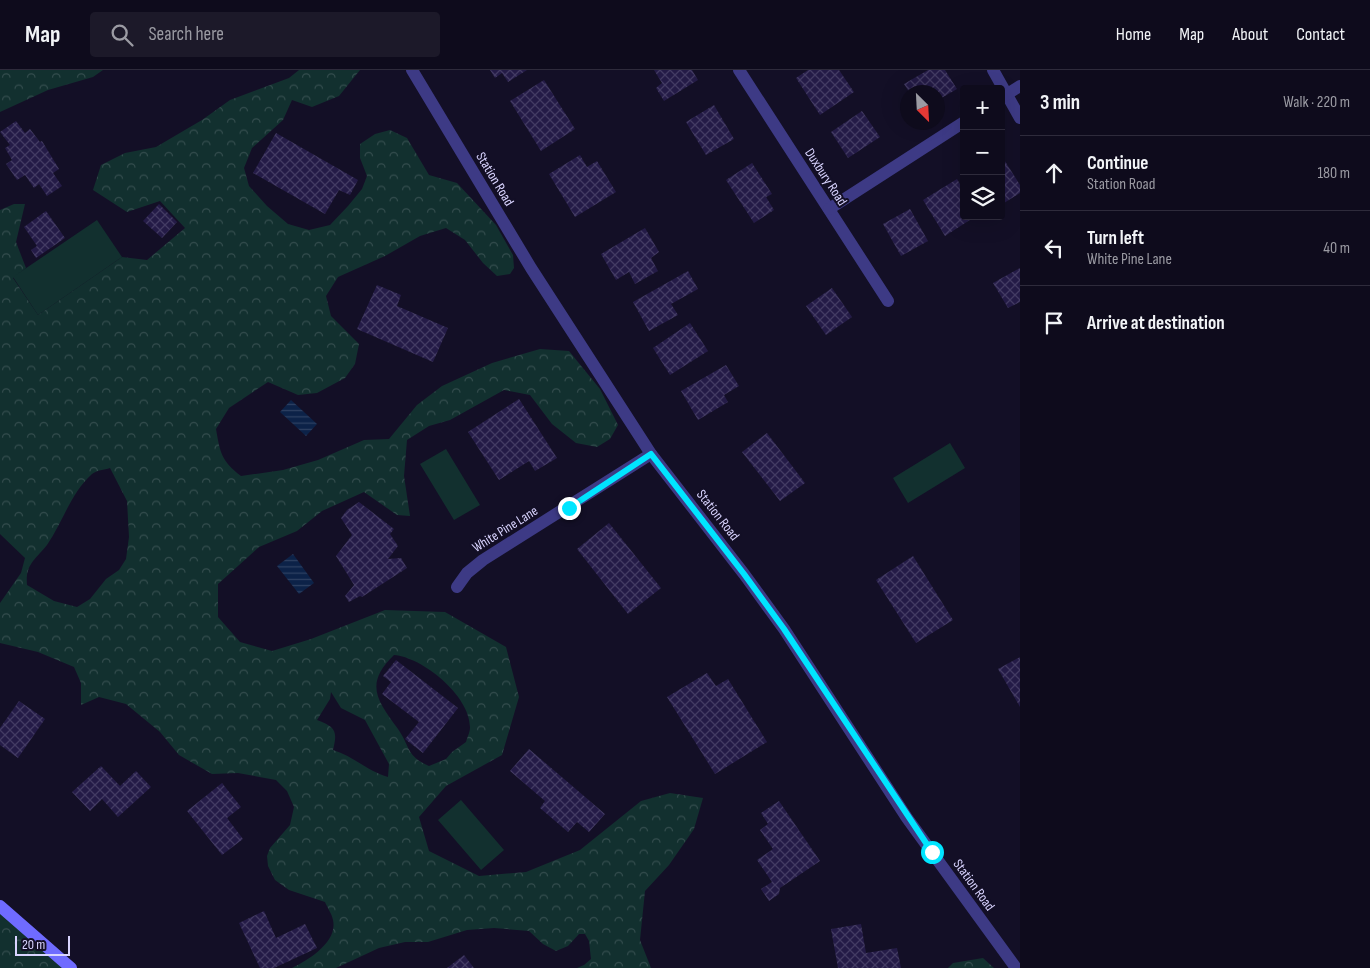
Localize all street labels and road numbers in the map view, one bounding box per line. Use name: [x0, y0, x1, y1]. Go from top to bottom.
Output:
street label: Duxbury Road: [801, 145, 851, 209]
street label: Station Road: [472, 149, 518, 209]
street label: Station Road: [693, 486, 743, 544]
street label: White Pine Lane: [469, 502, 541, 556]
street label: Station Road: [950, 856, 999, 914]

